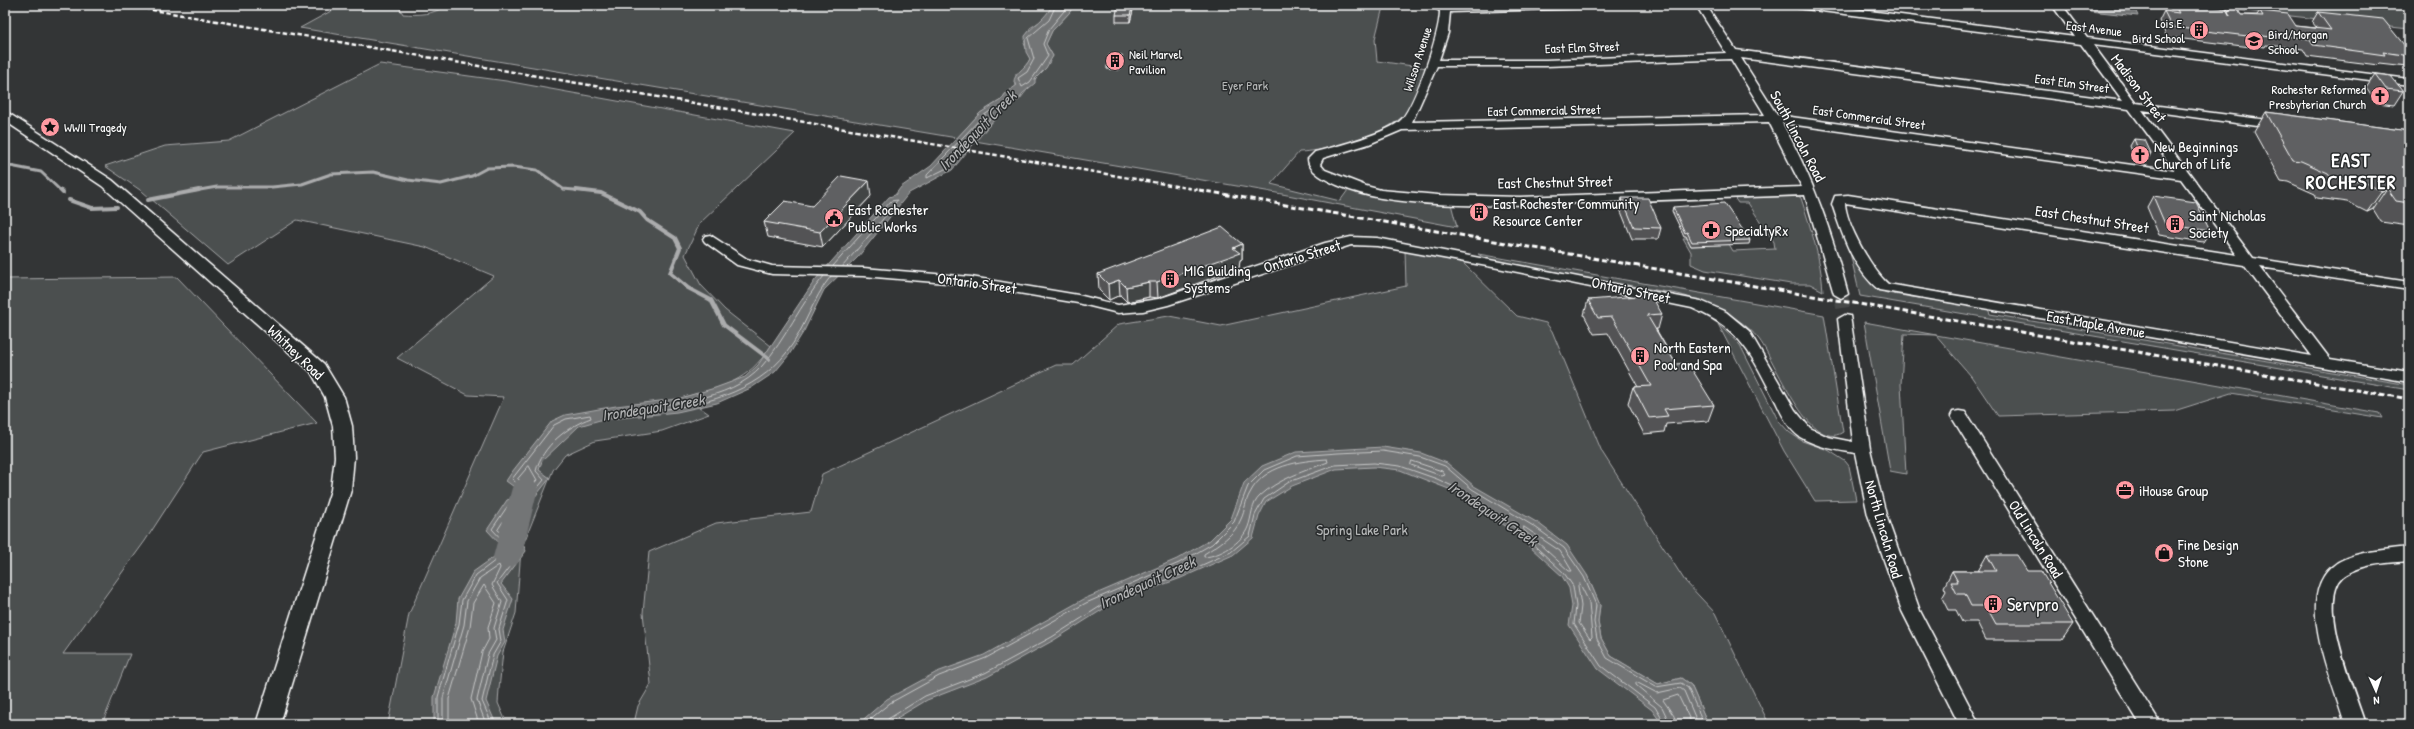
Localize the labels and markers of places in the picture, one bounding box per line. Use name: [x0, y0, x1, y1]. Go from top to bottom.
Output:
place label: Lois E. Bird School: [2132, 14, 2186, 47]
building icon: Lois E. Bird School: [2188, 19, 2210, 41]
place label: Bird/Morgan School: [2268, 25, 2328, 58]
school or university icon: Bird/Morgan School: [2243, 30, 2265, 52]
place label: Neil Marvel Pavilion: [1129, 45, 1183, 78]
building icon: Neil Marvel Pavilion: [1104, 50, 1126, 72]
place label: Rochester Reformed Presbyterian Church: [2269, 80, 2367, 113]
church icon: Rochester Reformed Presbyterian Church: [2369, 85, 2391, 107]
place icon: WWII Tragedy: [39, 116, 61, 138]
place label: WWII Tragedy: [64, 118, 127, 136]
place label: New Beginnings Church of Life: [2154, 136, 2238, 174]
church icon: New Beginnings Church of Life: [2129, 144, 2151, 166]
place label: East Rochester Community Resource Center: [1493, 193, 1639, 231]
place label: East Rochester Public Works: [848, 199, 929, 237]
building icon: East Rochester Community Resource Center: [1468, 201, 1490, 223]
place label: Saint Nicholas Society: [2189, 205, 2266, 243]
public building icon: East Rochester Public Works: [823, 207, 845, 229]
building icon: Saint Nicholas Society: [2164, 213, 2186, 235]
pharmacy icon: SpecialtyRx: [1700, 219, 1722, 241]
place label: SpecialtyRx: [1725, 220, 1789, 241]
place label: MIG Building Systems: [1184, 260, 1251, 298]
building icon: MIG Building Systems: [1159, 268, 1181, 290]
place label: North Eastern Pool and Spa: [1654, 337, 1731, 375]
building icon: North Eastern Pool and Spa: [1629, 345, 1651, 367]
office icon: iHouse Group: [2114, 479, 2136, 501]
place label: iHouse Group: [2139, 480, 2209, 501]
place label: Fine Design Stone: [2177, 534, 2239, 572]
shop icon: Fine Design Stone: [2153, 542, 2175, 564]
place label: Servpro: [2007, 592, 2058, 617]
building icon: Servpro: [1982, 593, 2004, 615]

